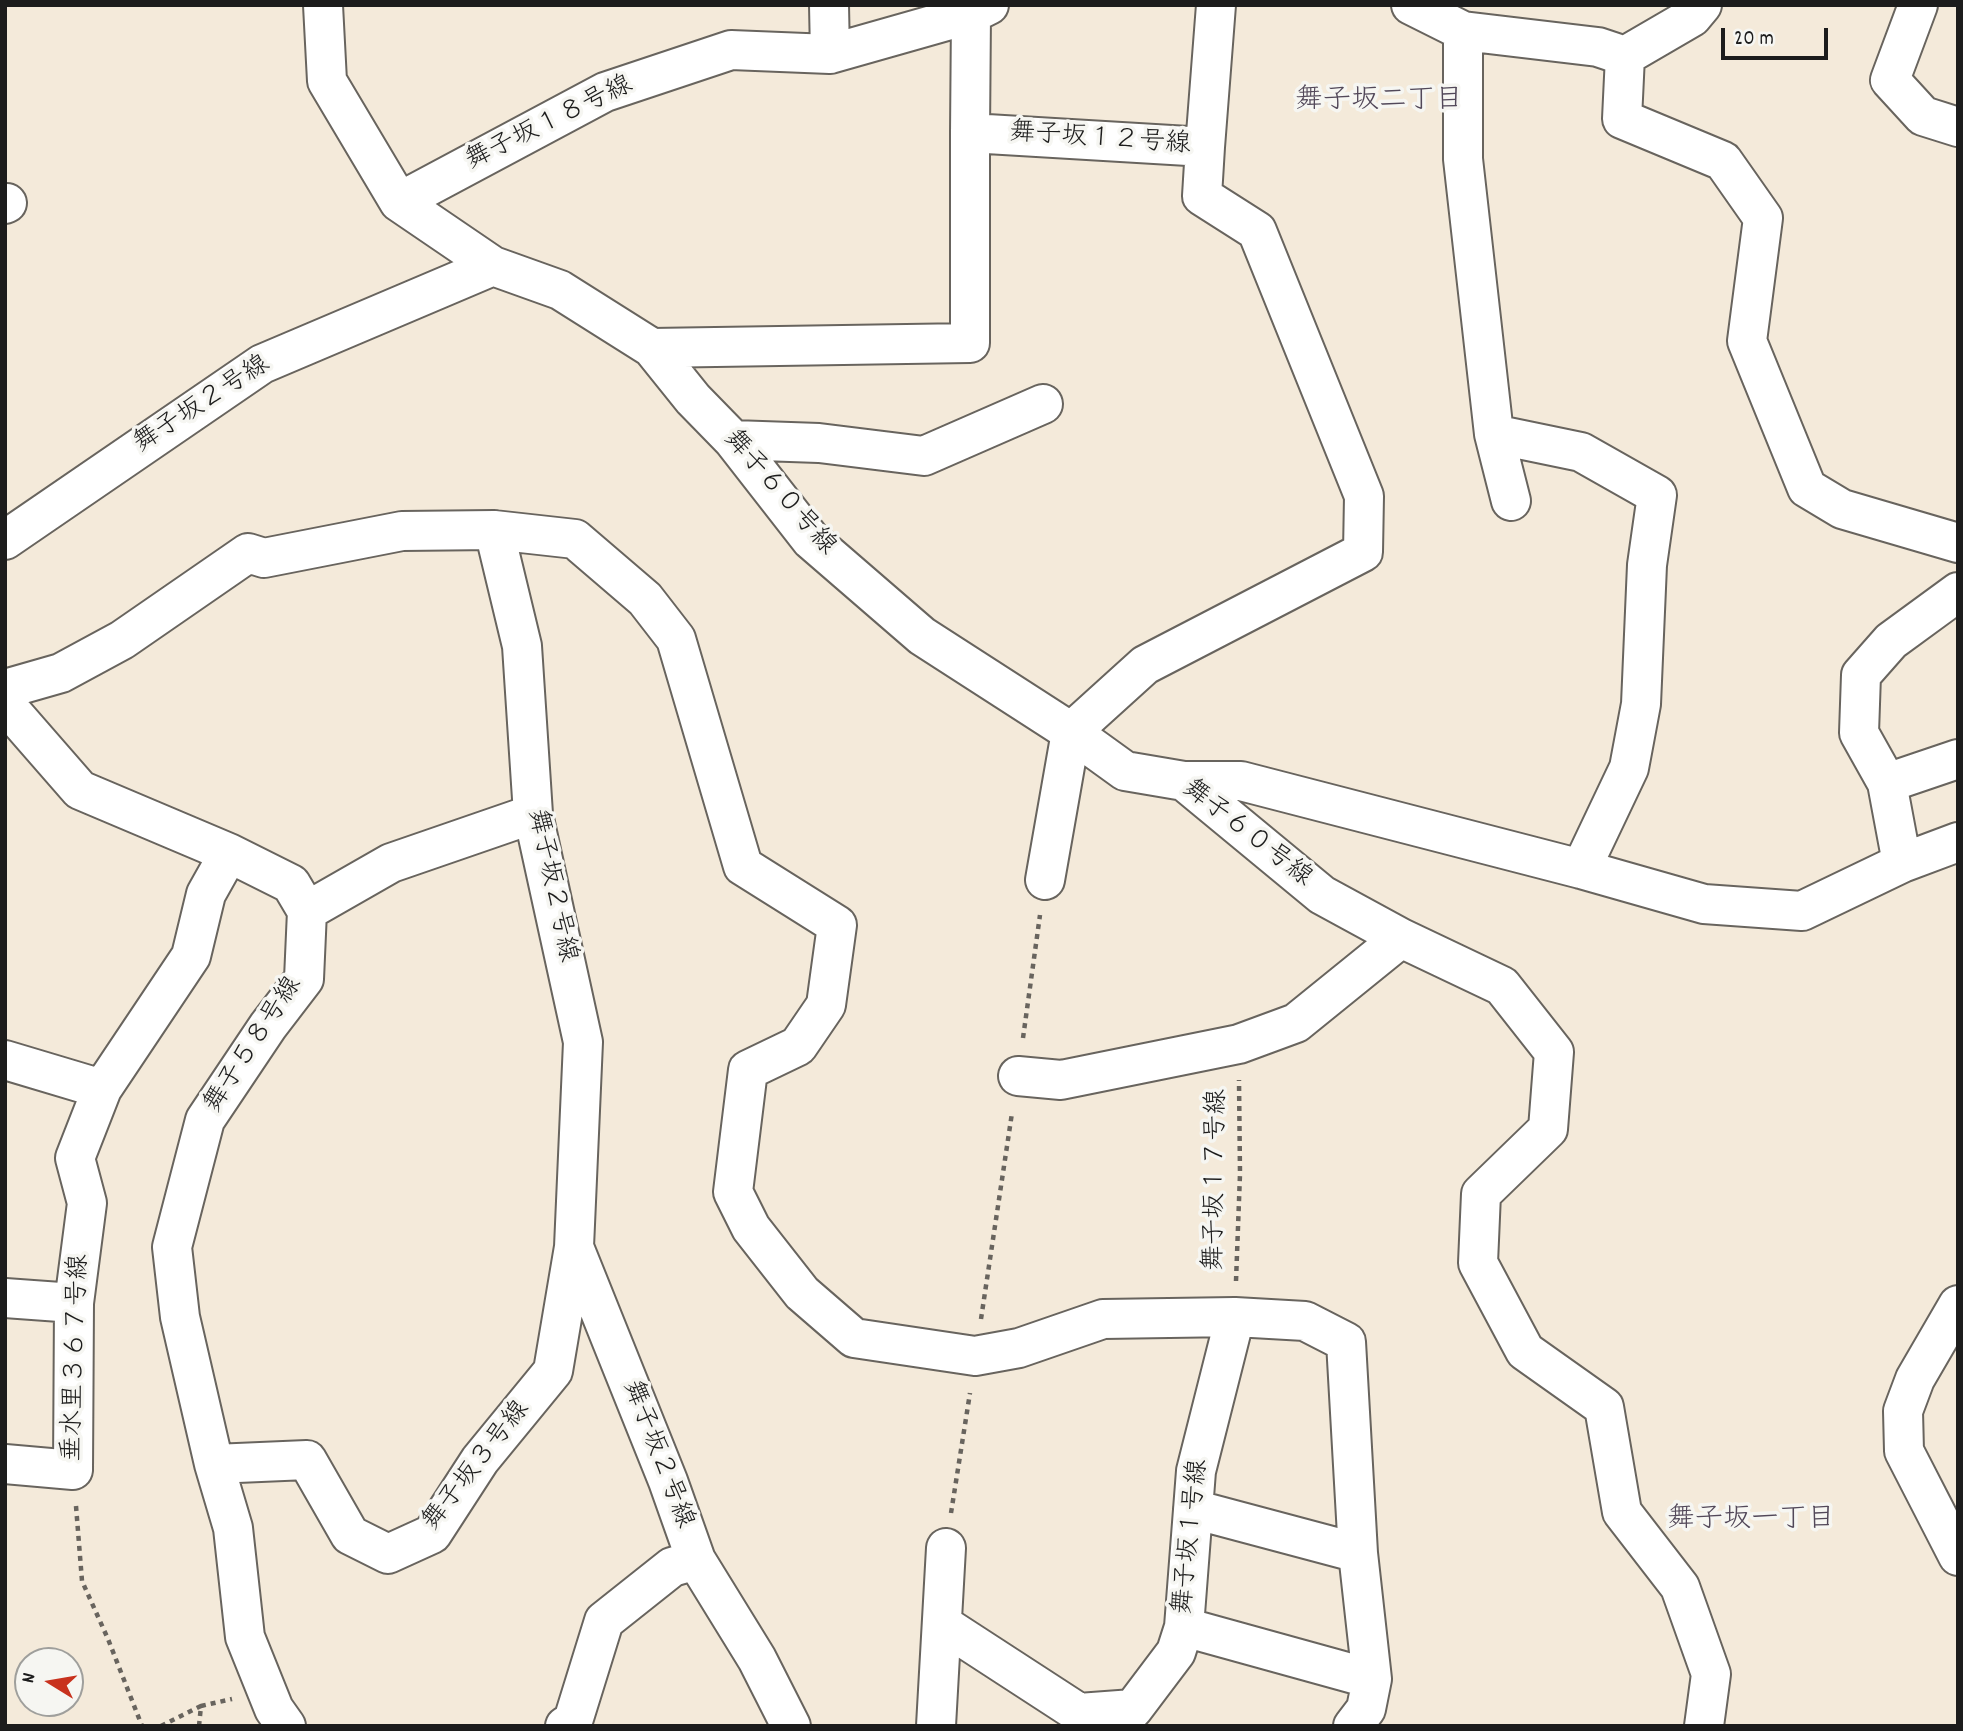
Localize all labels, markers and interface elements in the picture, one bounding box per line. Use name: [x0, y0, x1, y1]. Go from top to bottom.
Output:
scale bar: [1725, 14, 1832, 58]
text: 20 m: [1734, 25, 1774, 55]
street label: 舞子坂１８号線: [461, 71, 639, 179]
district label: 舞子坂二丁目: [1295, 86, 1463, 120]
street label: 舞子坂１２号線: [1008, 119, 1192, 163]
street label: 舞子坂２号線: [129, 350, 277, 462]
street label: 舞子６０号線: [715, 425, 841, 563]
street label: 舞子６０号線: [1175, 775, 1317, 895]
street label: 舞子坂２号線: [519, 806, 581, 966]
street label: 舞子５８号線: [199, 972, 311, 1120]
street label: 舞子坂１７号線: [1201, 1089, 1235, 1271]
street label: 垂水里３６７号線: [59, 1254, 97, 1462]
street label: 舞子坂２号線: [613, 1377, 699, 1533]
street label: 舞子坂３号線: [418, 1396, 538, 1538]
street label: 舞子坂１号線: [1169, 1458, 1217, 1616]
district label: 舞子坂一丁目: [1667, 1505, 1835, 1539]
north arrow: [14, 1647, 84, 1717]
text: N: [16, 1671, 44, 1685]

